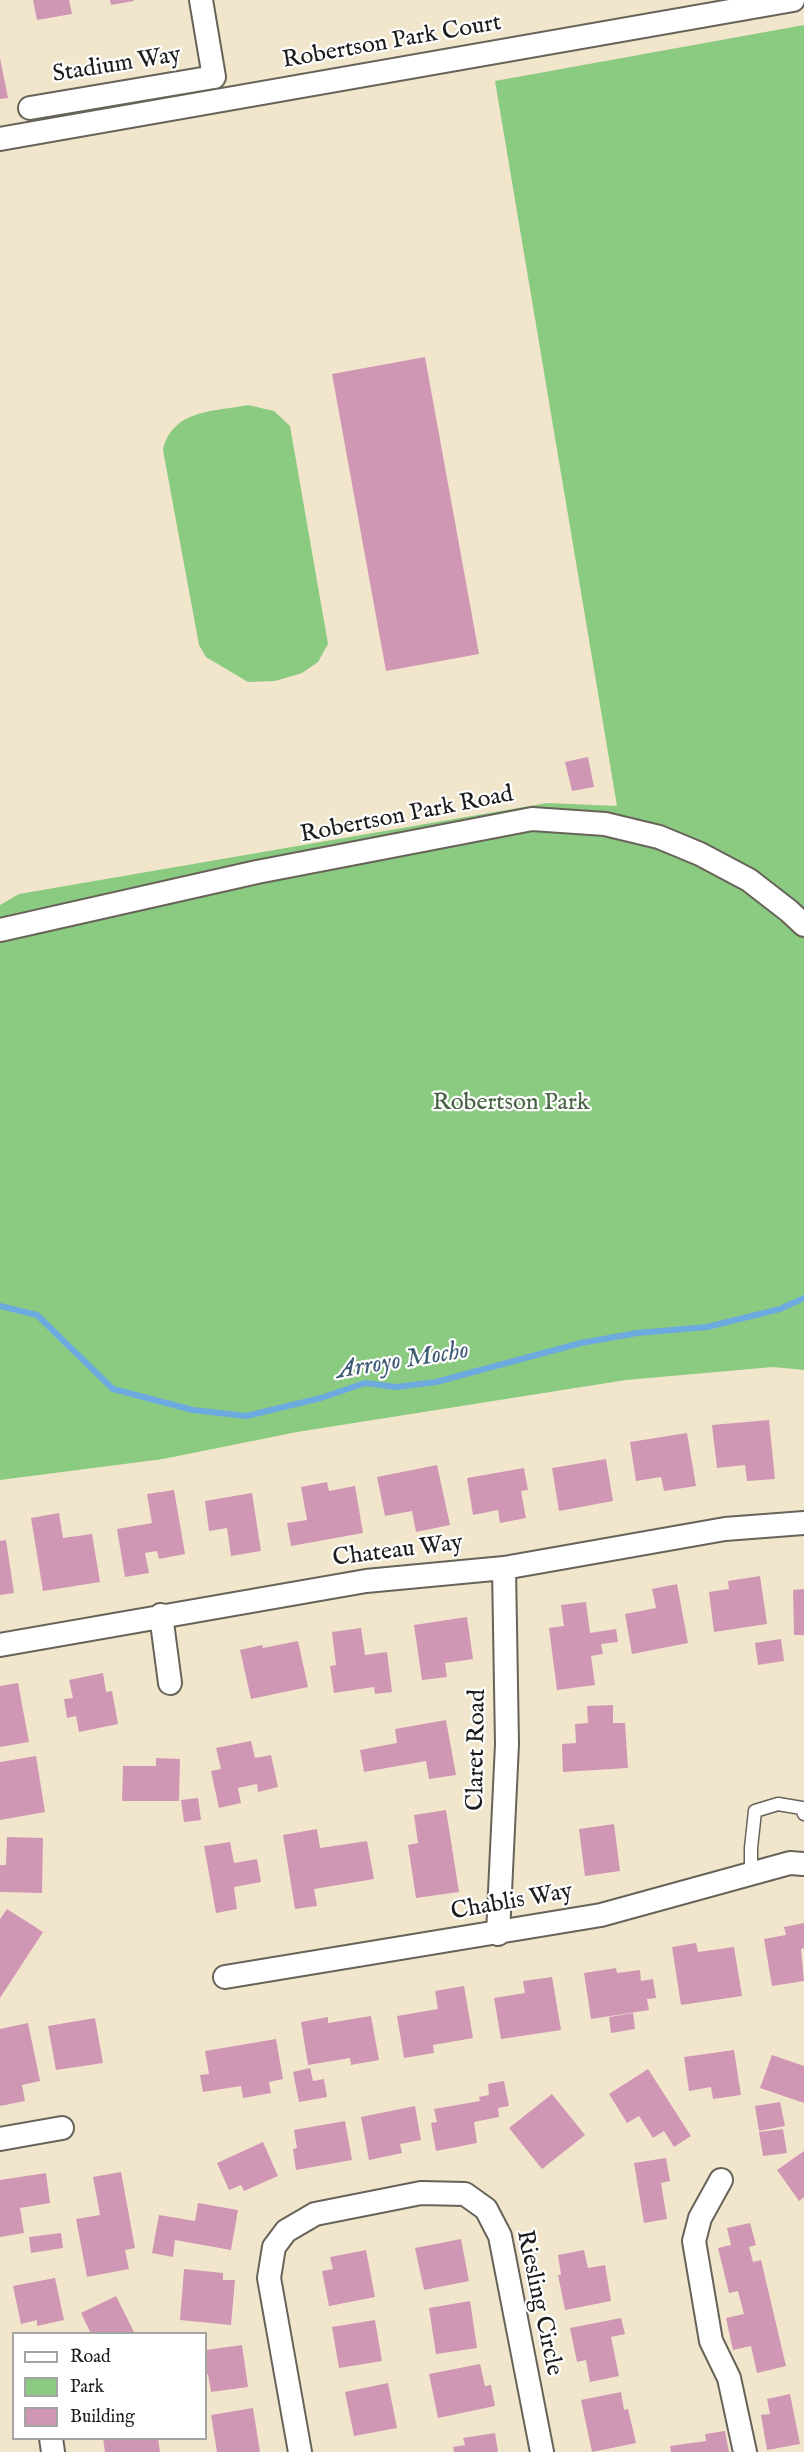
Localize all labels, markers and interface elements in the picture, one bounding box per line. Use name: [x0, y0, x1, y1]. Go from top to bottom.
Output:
street label: Robertson Park Court: [280, 10, 504, 76]
street label: Stadium Way: [51, 42, 183, 90]
street label: Robertson Park Road: [298, 781, 516, 851]
park label: Robertson Park: [433, 1090, 589, 1118]
water label: Arroyo Mocho: [335, 1336, 471, 1388]
street label: Chateau Way: [331, 1530, 465, 1574]
street label: Claret Road: [463, 1689, 493, 1811]
street label: Chablis Way: [449, 1878, 575, 1928]
street label: Riesling Circle: [509, 2228, 567, 2378]
legend: [12, 2332, 207, 2440]
text: Road: [70, 2346, 111, 2369]
text: Park: [70, 2376, 104, 2399]
text: Building: [70, 2406, 135, 2429]

